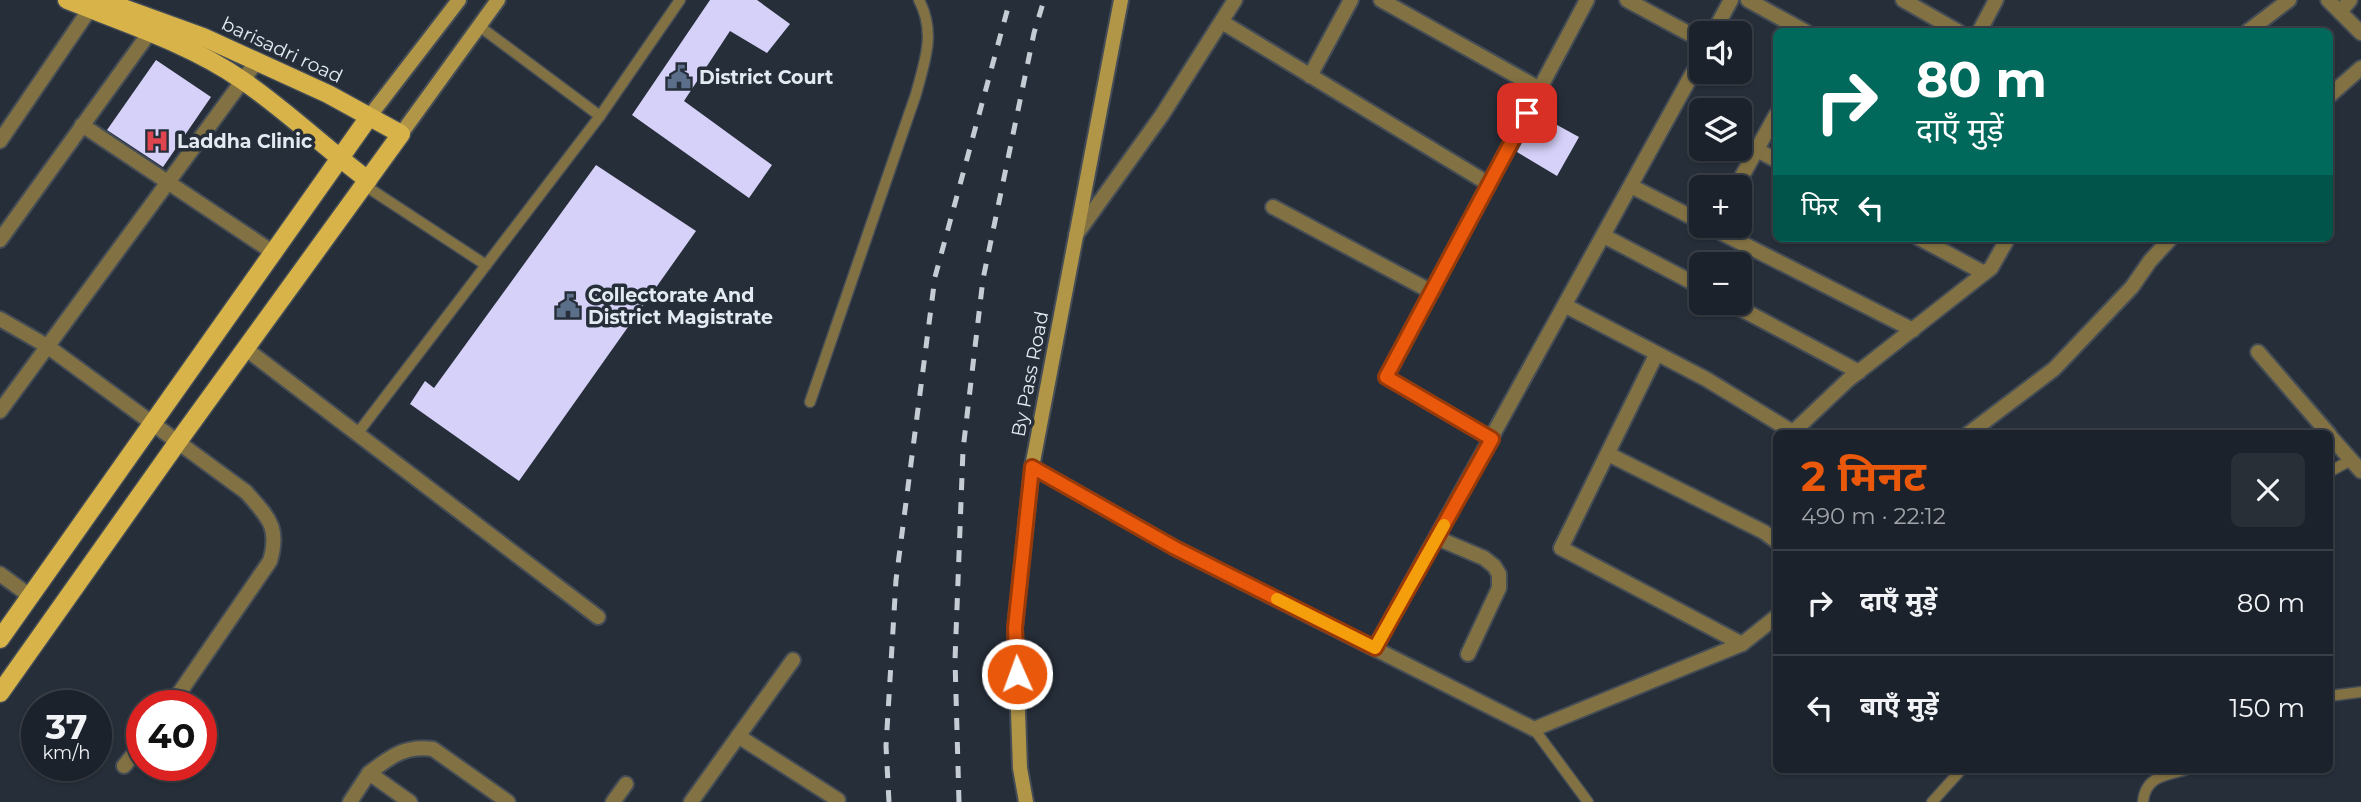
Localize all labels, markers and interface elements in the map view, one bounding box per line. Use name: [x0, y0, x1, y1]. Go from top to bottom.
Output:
street label: barisadri road: [218, 12, 346, 88]
map controls: [1689, 21, 1752, 315]
button: sound: [1689, 21, 1752, 84]
text: 80 m: [1916, 50, 2047, 109]
icon: right: [1801, 56, 1892, 147]
public building icon: District Court: [665, 63, 693, 91]
place label: District Court: [699, 66, 833, 89]
pin: [1497, 83, 1557, 143]
icon: arrive: [1508, 94, 1546, 132]
button: layers: [1689, 98, 1752, 161]
text: दाएँ मुड़ें: [1916, 110, 2004, 149]
hospital icon: Laddha Clinic: [143, 127, 171, 155]
place label: Laddha Clinic: [177, 130, 312, 153]
button: +: [1689, 175, 1752, 238]
icon: left: [1852, 189, 1890, 227]
text: फिर: [1801, 190, 1838, 222]
button: −: [1689, 252, 1752, 315]
place label: Collectorate And District Magistrate: [588, 284, 773, 329]
public building icon: Collectorate And District Magistrate: [554, 292, 582, 320]
street label: By Pass Road: [1007, 309, 1053, 439]
text: 2 मिनट: [1801, 450, 1926, 502]
button: close: [2231, 453, 2305, 527]
text: 490 m · 22:12: [1801, 502, 1946, 530]
icon: right: [1801, 584, 1839, 622]
text: दाएँ मुड़ें: [1860, 585, 1937, 617]
text: 80 m: [2237, 587, 2305, 619]
position arrow: [980, 637, 1054, 711]
icon: left: [1801, 689, 1839, 727]
speed limit sign: 40: [126, 690, 217, 781]
text: बाएँ मुड़ें: [1860, 690, 1939, 722]
text: 150 m: [2229, 692, 2305, 724]
text: 37: [45, 705, 88, 748]
text: km/h: [42, 742, 91, 764]

